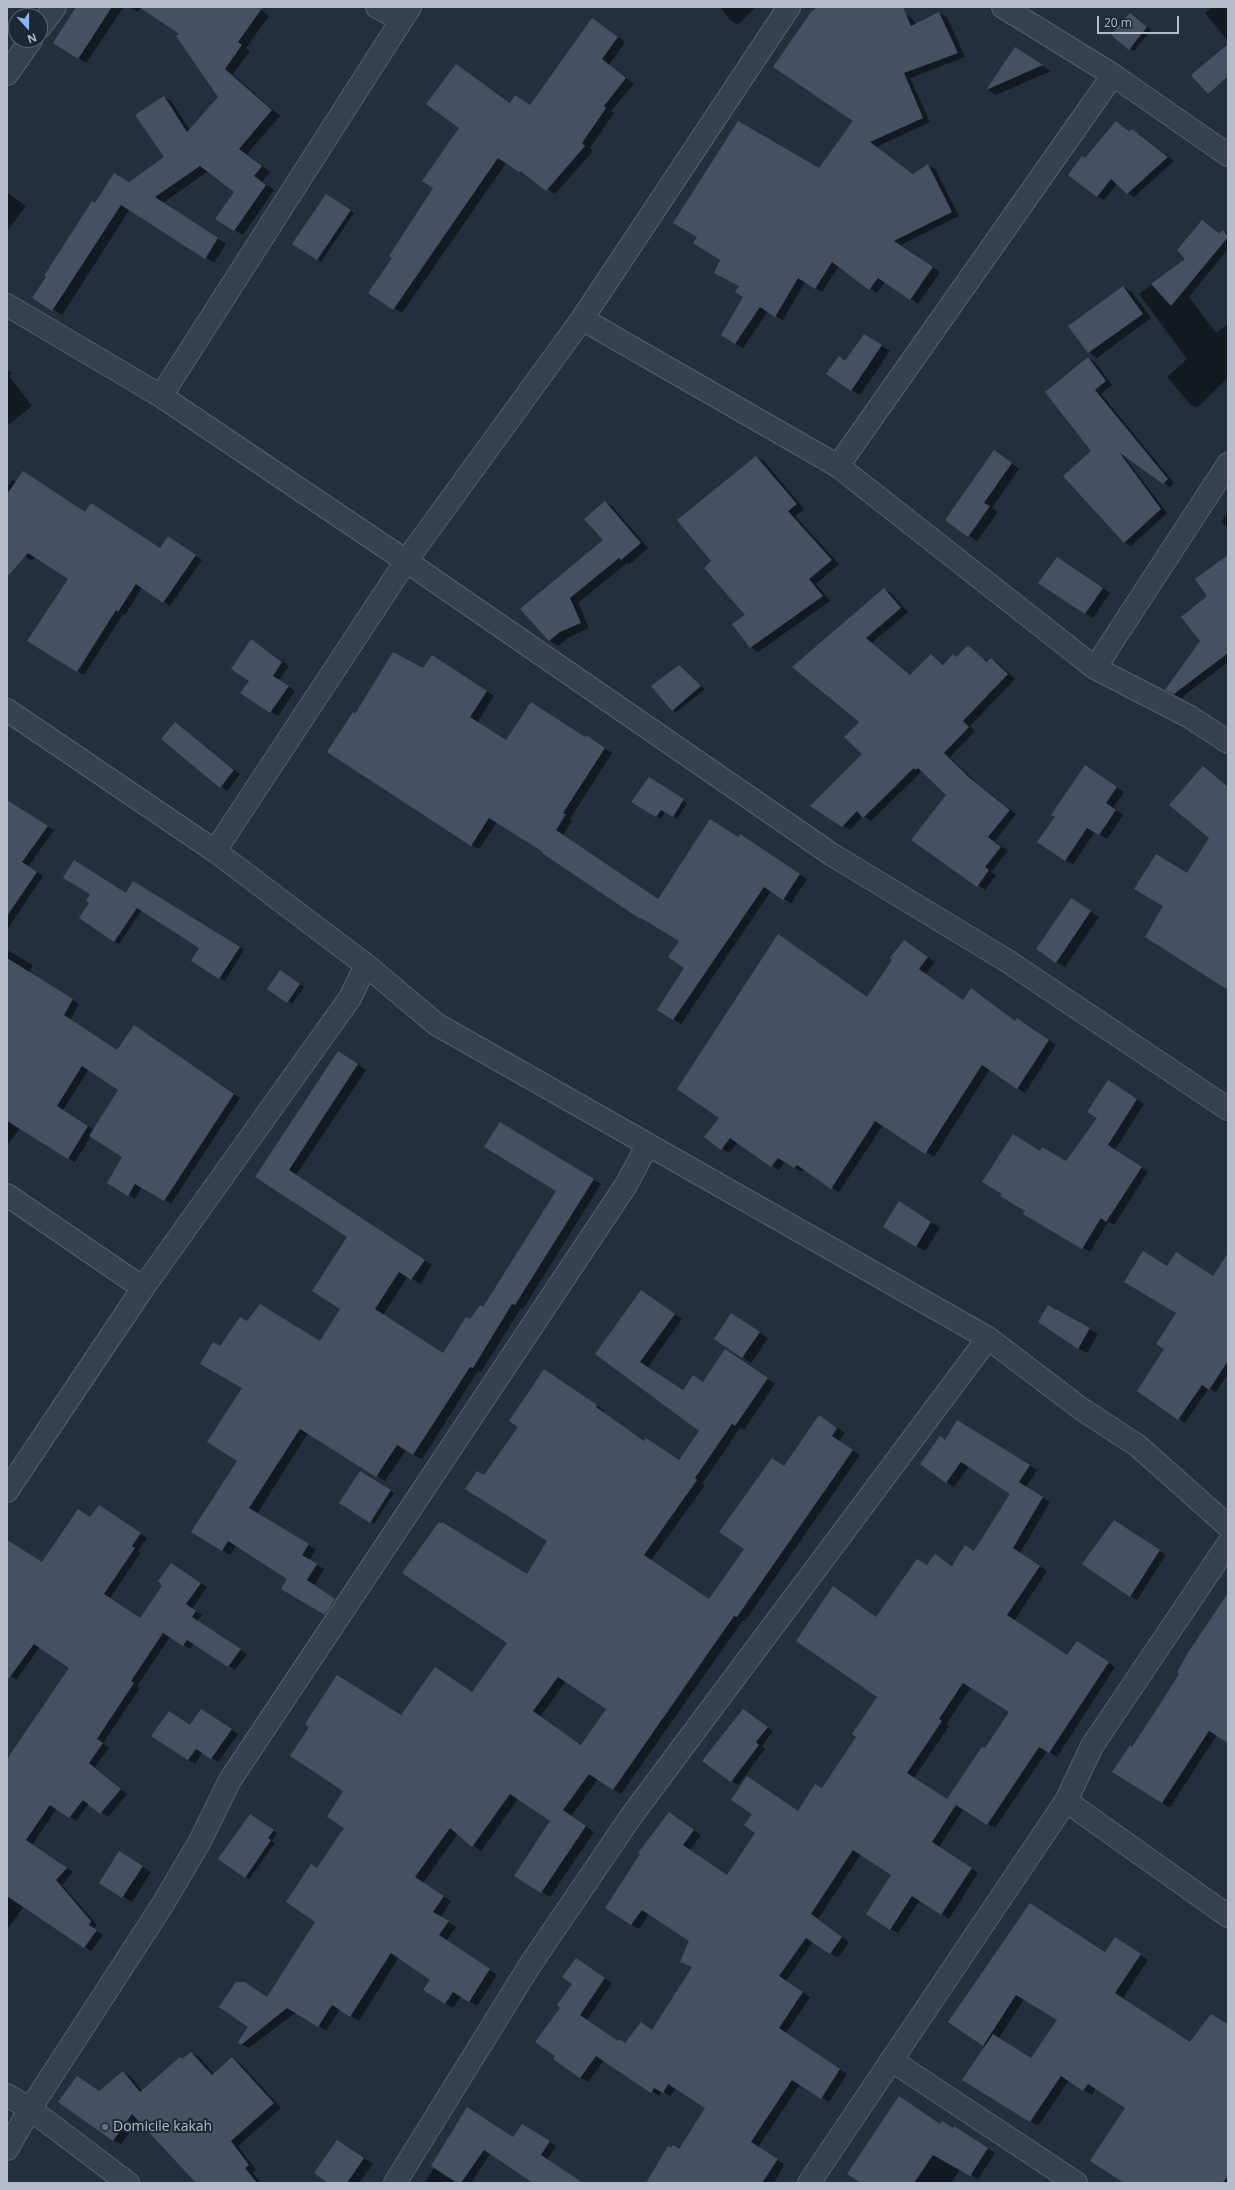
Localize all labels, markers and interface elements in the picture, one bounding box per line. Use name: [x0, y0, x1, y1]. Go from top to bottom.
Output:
north arrow: [8, 8, 48, 48]
scale bar: [1099, 8, 1181, 34]
text: 20 m: [1104, 14, 1132, 31]
text: N: [25, 30, 39, 47]
place label: Domicile kakah: [113, 2119, 212, 2135]
marker: Domicile kakah: [100, 2122, 110, 2132]

